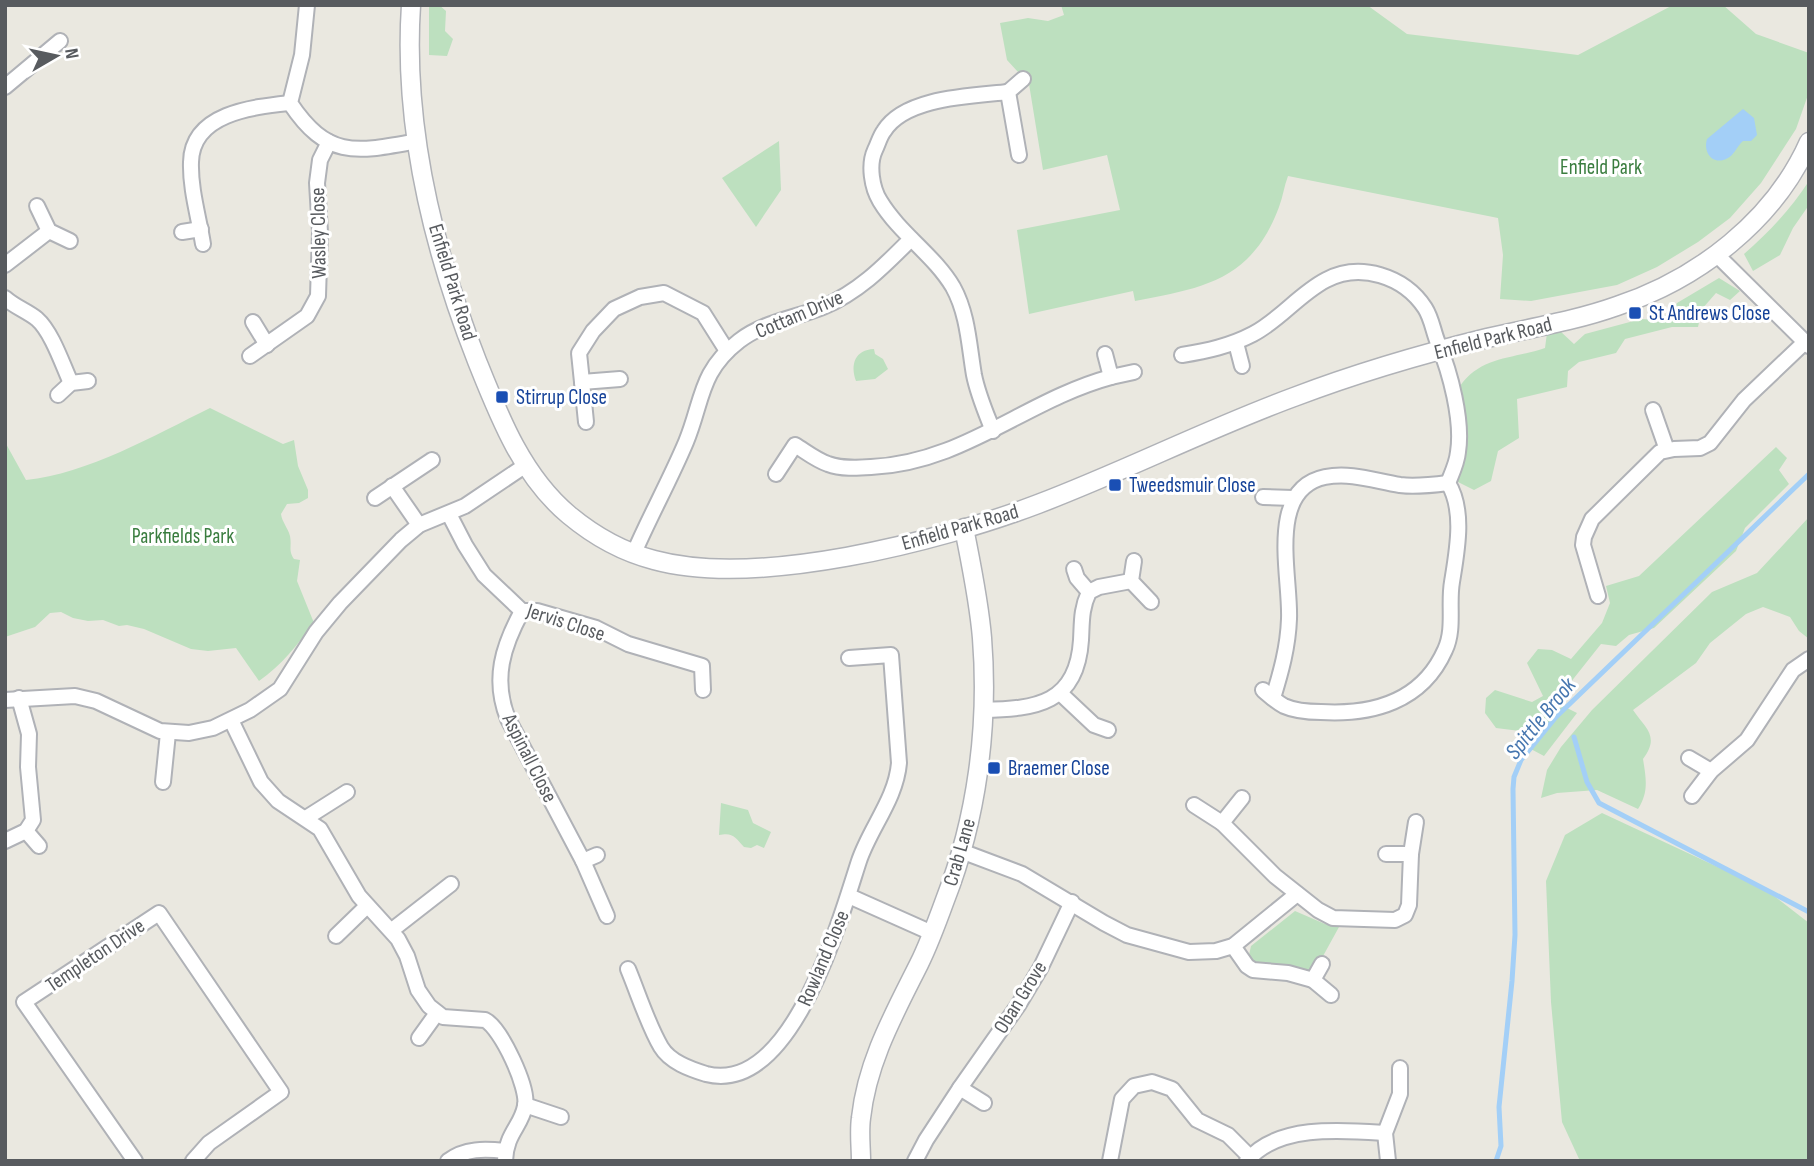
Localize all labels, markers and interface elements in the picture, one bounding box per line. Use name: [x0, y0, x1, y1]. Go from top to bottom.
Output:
north arrow: [21, 21, 91, 91]
text: N: [59, 47, 83, 60]
park label: Enfield Park: [1560, 155, 1642, 180]
street label: Wasley Close: [305, 187, 332, 279]
street label: Enfield Park Road: [423, 221, 482, 343]
street label: Cottam Drive: [752, 285, 847, 344]
place label: St Andrews Close: [1649, 301, 1770, 326]
marker: St Andrews Close: [1627, 305, 1643, 321]
street label: Enfield Park Road: [1432, 312, 1555, 365]
place label: Stirrup Close: [516, 385, 607, 410]
marker: Stirrup Close: [494, 389, 510, 405]
place label: Tweedsmuir Close: [1129, 473, 1256, 498]
marker: Tweedsmuir Close: [1107, 477, 1123, 493]
street label: Enfield Park Road: [899, 499, 1021, 556]
park label: Parkfields Park: [132, 524, 234, 549]
street label: Jervis Close: [523, 598, 608, 647]
water label: Spittle Brook: [1499, 671, 1583, 765]
street label: Aspinall Close: [496, 709, 563, 807]
place label: Braemer Close: [1008, 756, 1110, 781]
marker: Braemer Close: [986, 760, 1002, 776]
street label: Crab Lane: [938, 815, 981, 889]
street label: Rowland Close: [792, 906, 855, 1010]
street label: Templeton Drive: [41, 913, 150, 998]
street label: Oban Grove: [988, 956, 1052, 1038]

